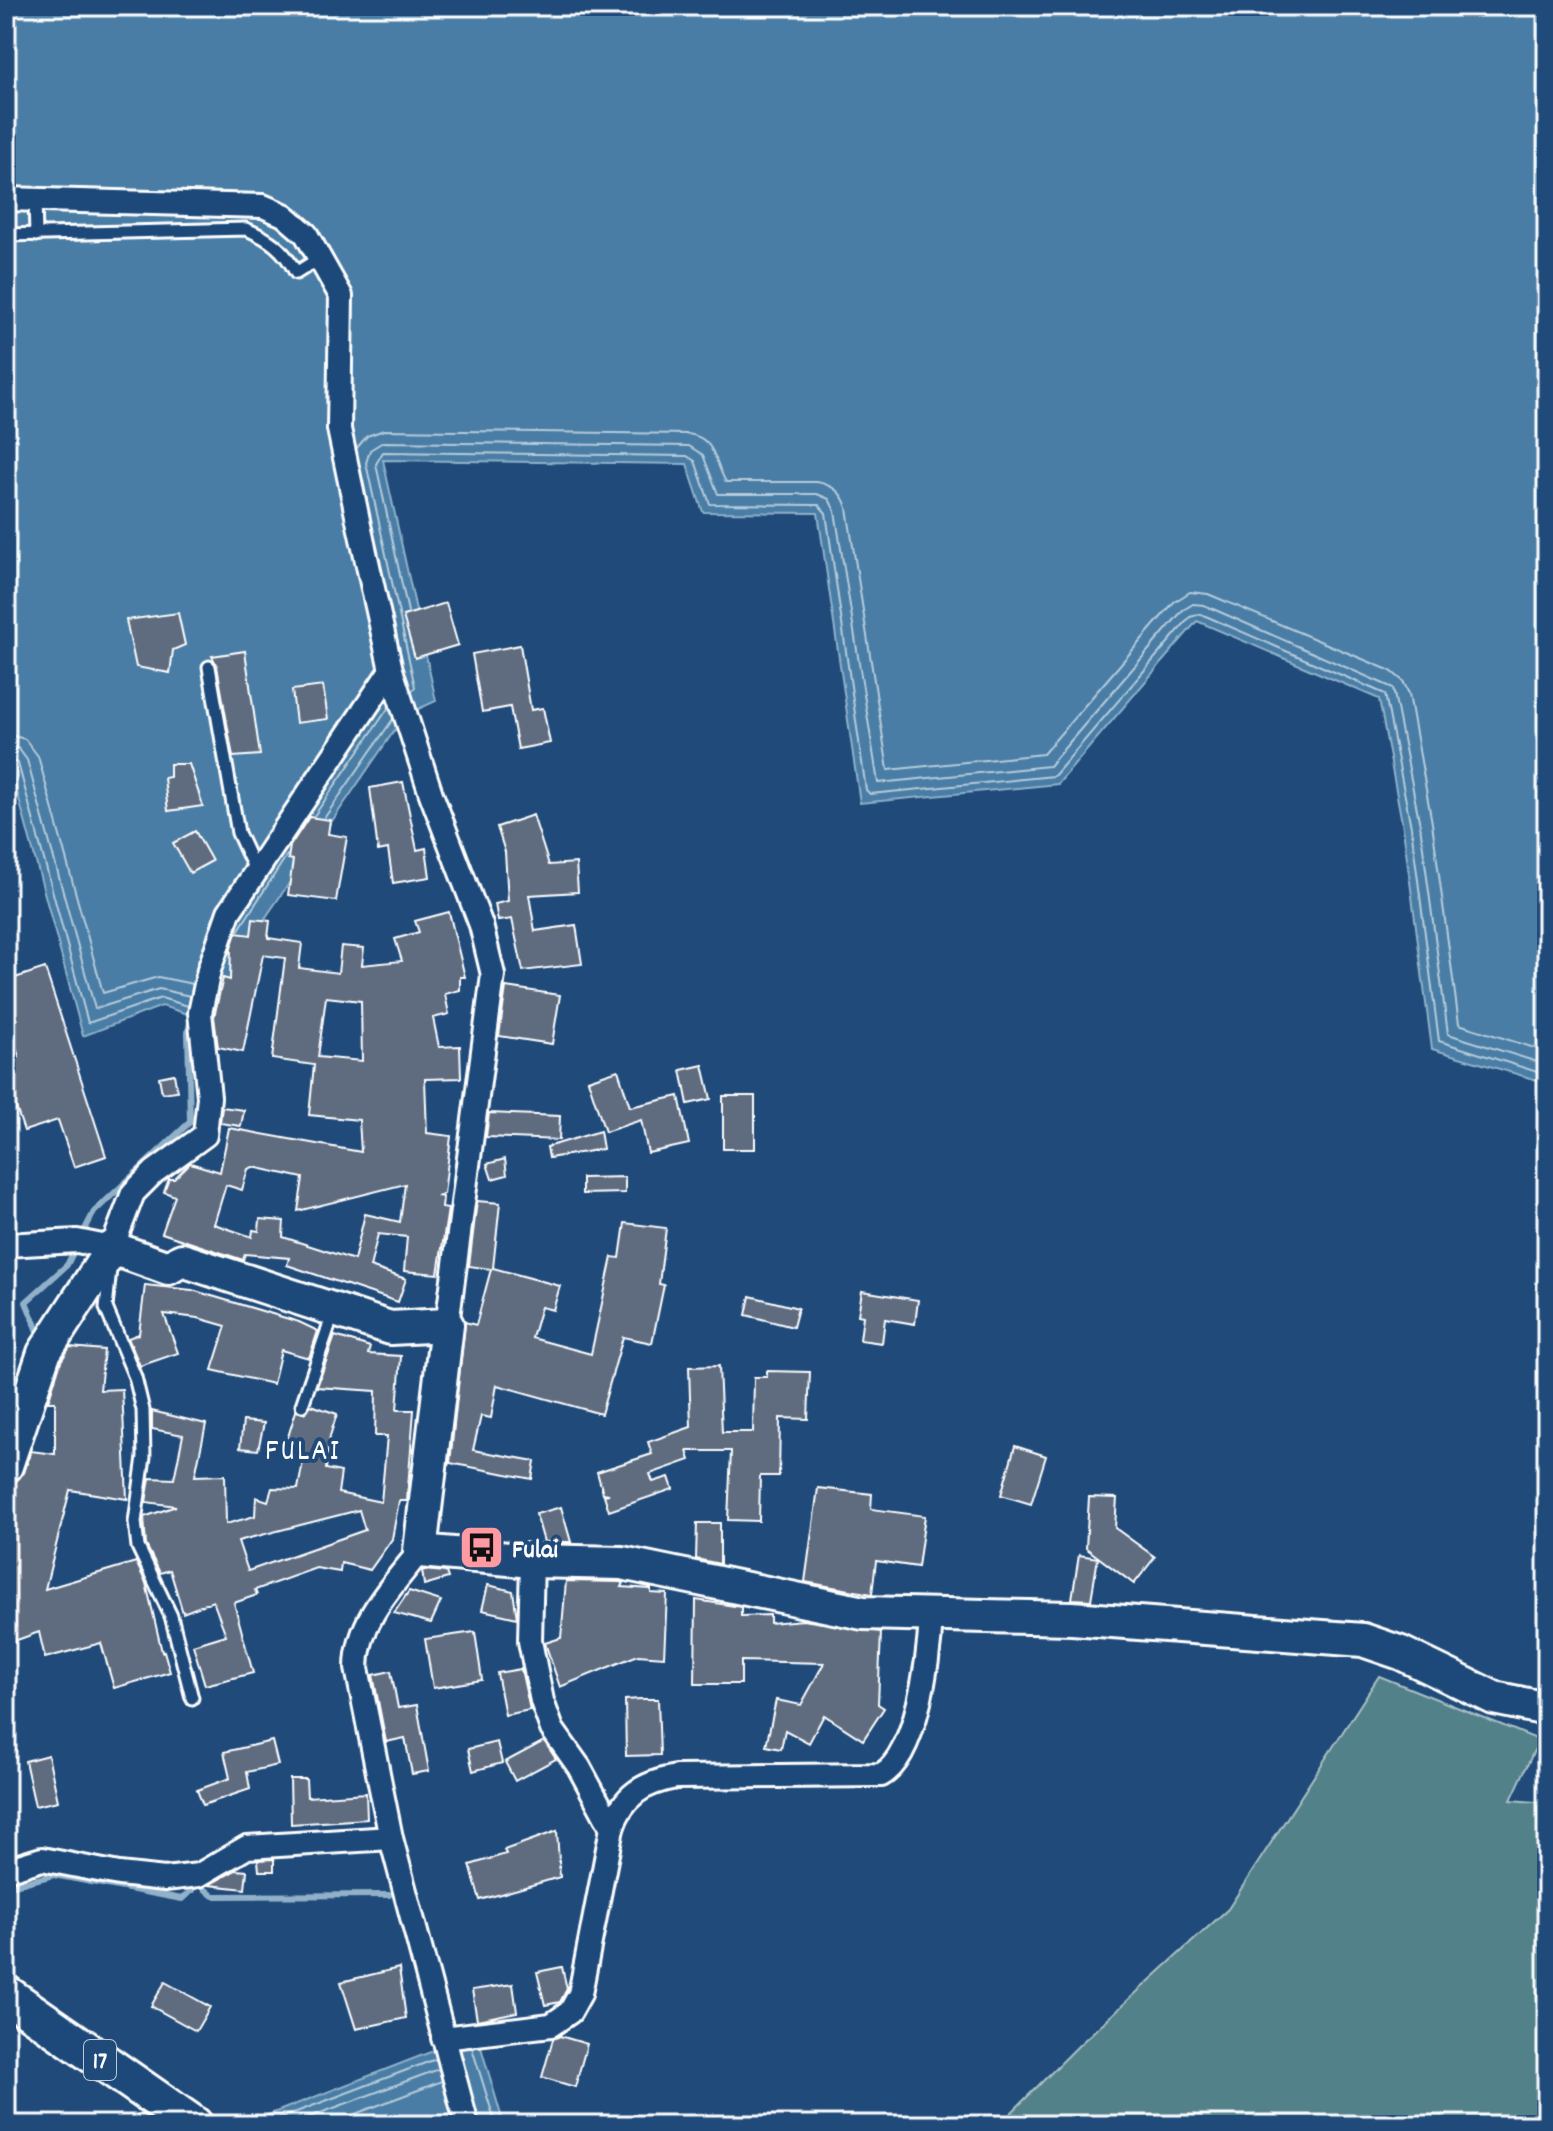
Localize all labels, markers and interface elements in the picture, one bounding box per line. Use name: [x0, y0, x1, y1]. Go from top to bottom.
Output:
district label: FULAI: [265, 1432, 341, 1475]
bus stop icon: Fulai: [457, 1524, 505, 1572]
place label: Fulai: [512, 1533, 558, 1570]
road number: 17: [84, 2040, 116, 2080]

